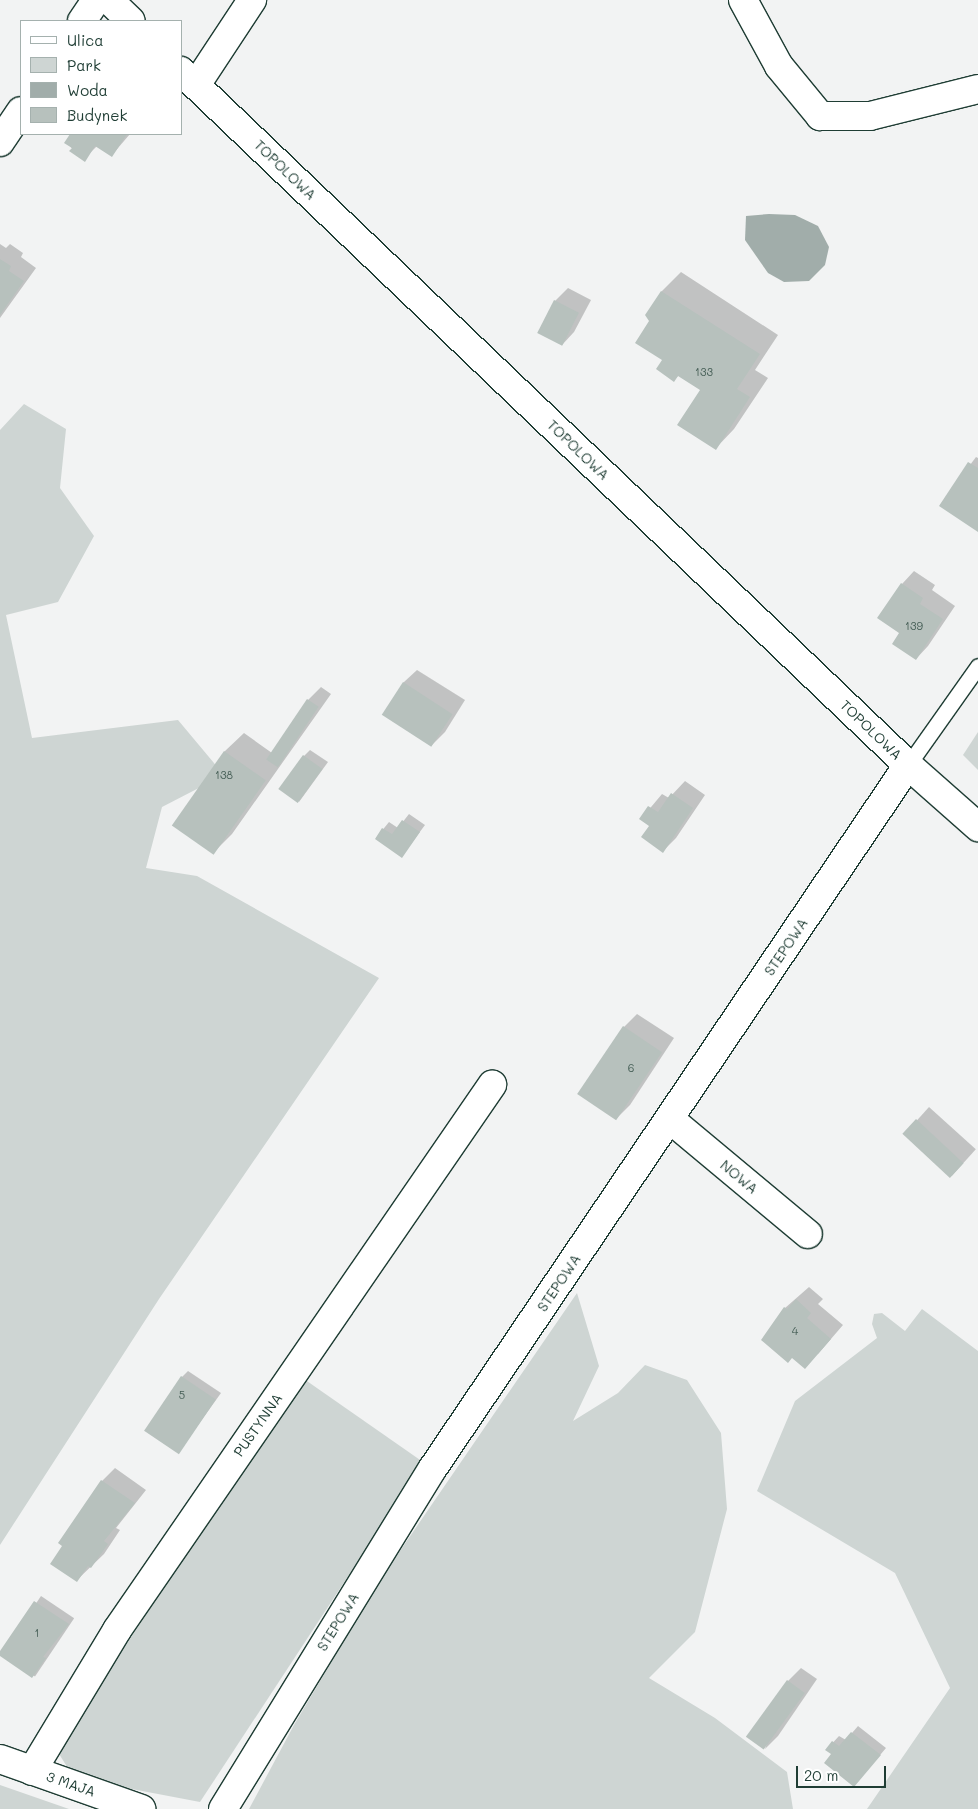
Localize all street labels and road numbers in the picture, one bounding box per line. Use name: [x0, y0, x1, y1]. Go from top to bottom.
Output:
street label: TOPOLOWA: [251, 137, 319, 203]
street label: TOPOLOWA: [544, 417, 612, 483]
street label: TOPOLOWA: [837, 697, 905, 763]
street label: STEPOWA: [761, 915, 811, 979]
street label: NOWA: [717, 1157, 761, 1197]
street label: STEPOWA: [534, 1251, 584, 1315]
street label: PUSTYNNA: [230, 1390, 286, 1460]
street label: STEPOWA: [314, 1590, 362, 1654]
street label: 3 MAJA: [44, 1768, 98, 1800]

